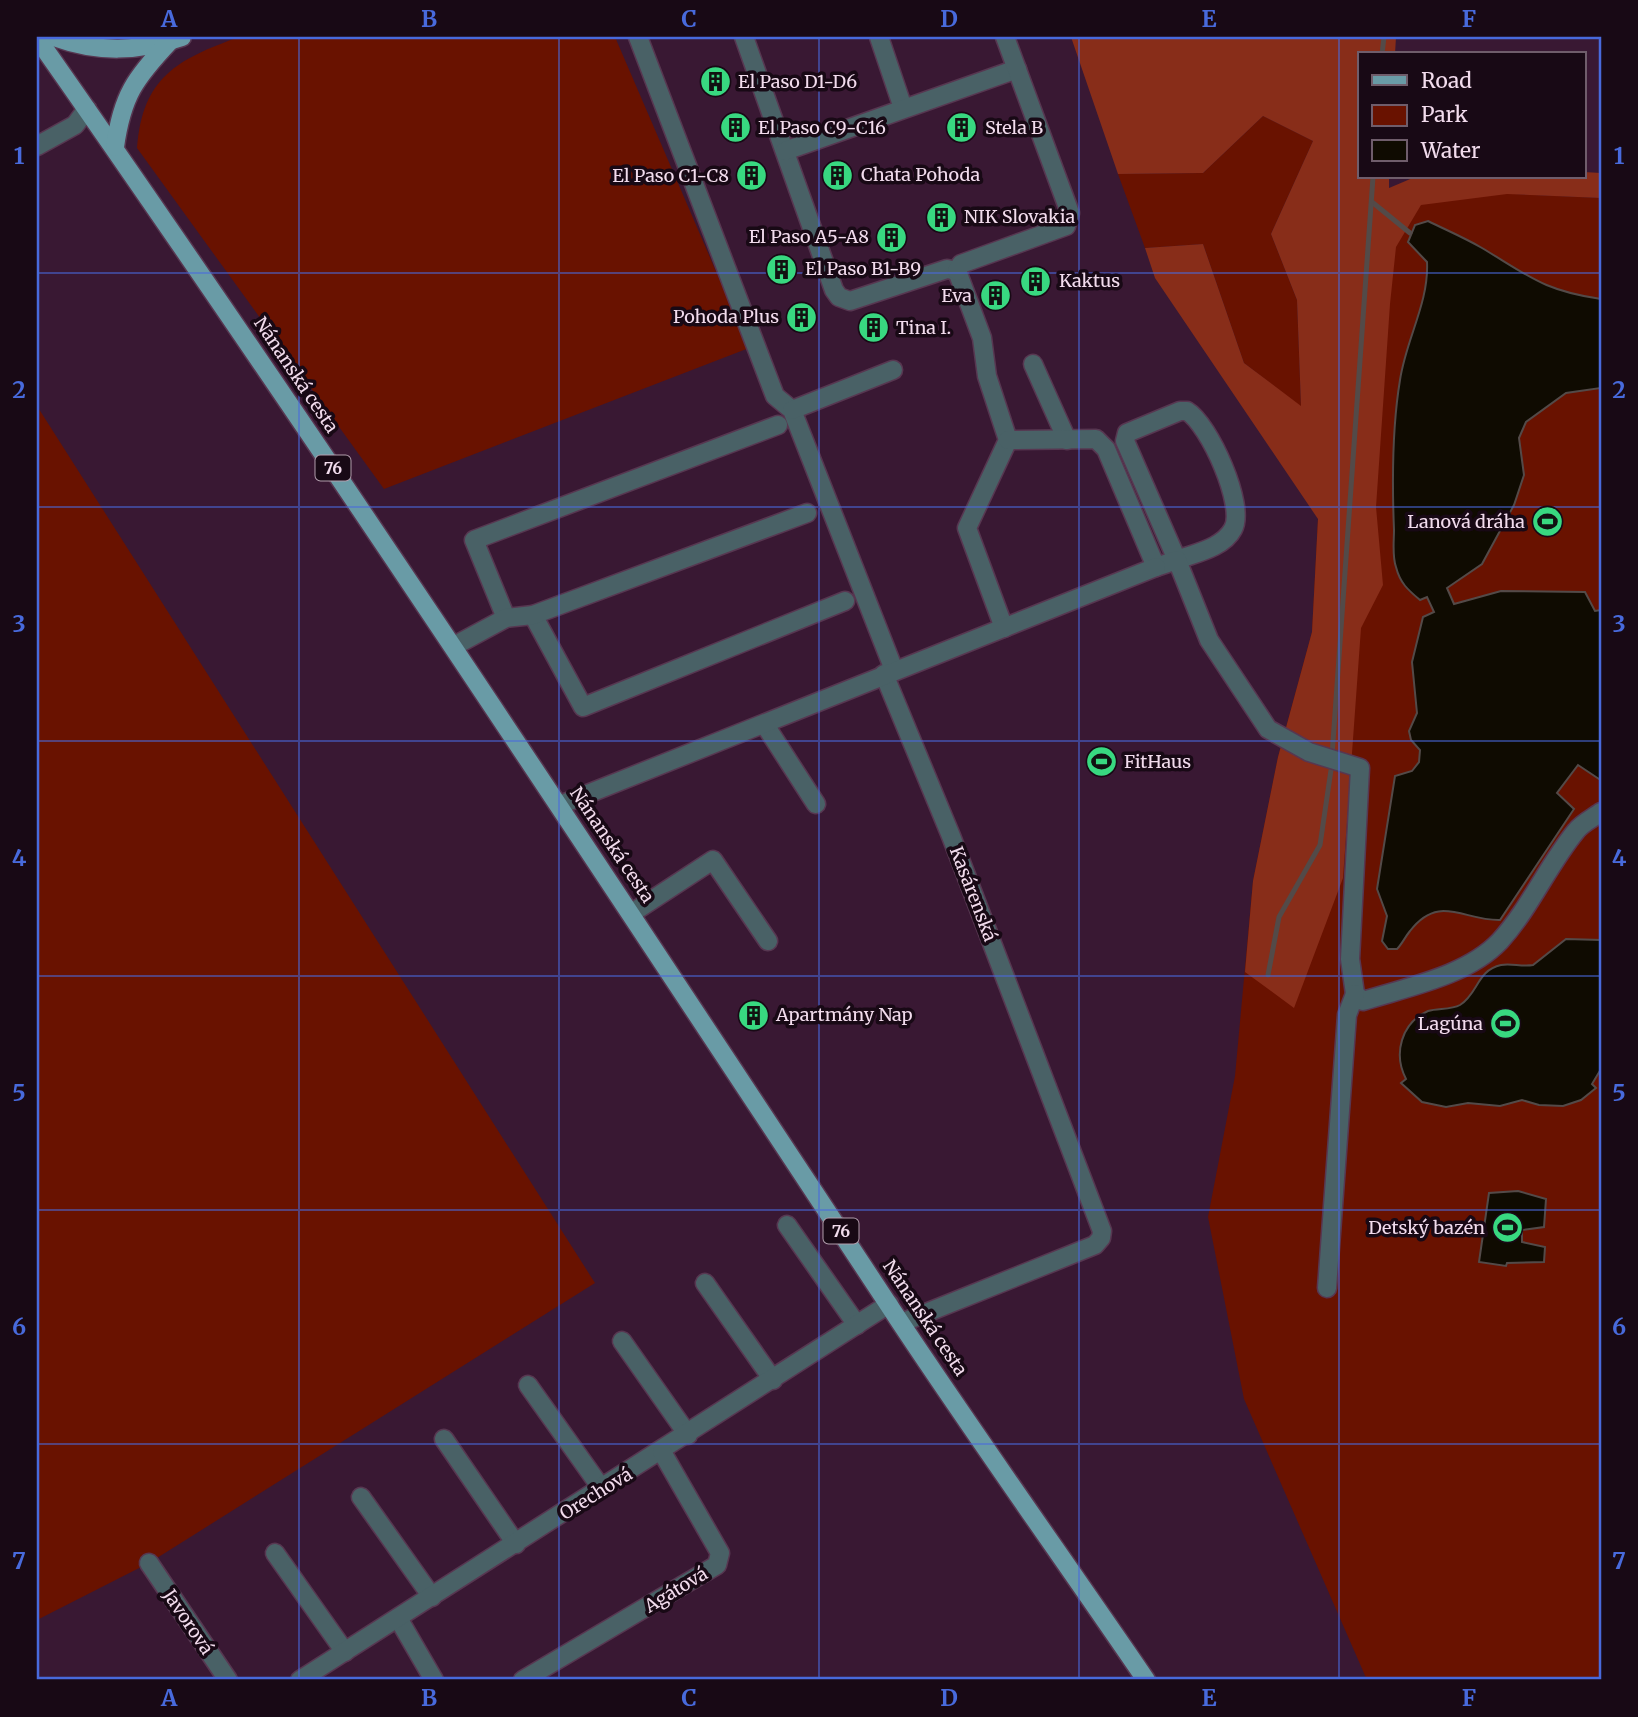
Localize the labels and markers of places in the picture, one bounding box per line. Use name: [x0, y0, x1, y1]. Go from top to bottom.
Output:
building icon: El Paso D1-D6: [698, 65, 732, 99]
place label: El Paso D1-D6: [738, 70, 857, 93]
building icon: El Paso C9-C16: [718, 111, 752, 145]
building icon: Stela B: [945, 111, 979, 145]
place label: El Paso C9-C16: [758, 116, 886, 139]
place label: Stela B: [985, 116, 1043, 139]
building icon: Chata Pohoda: [821, 158, 855, 192]
building icon: El Paso C1-C8: [735, 159, 769, 193]
place label: Chata Pohoda: [861, 163, 981, 186]
place label: El Paso C1-C8: [612, 164, 729, 187]
building icon: NIK Slovakia: [924, 200, 958, 234]
place label: NIK Slovakia: [964, 205, 1075, 228]
building icon: El Paso A5-A8: [875, 220, 909, 254]
place label: El Paso A5-A8: [749, 225, 869, 248]
building icon: El Paso B1-B9: [765, 252, 799, 286]
place label: El Paso B1-B9: [805, 257, 921, 280]
building icon: Kaktus: [1019, 264, 1053, 298]
place label: Kaktus: [1059, 269, 1120, 292]
building icon: Eva: [978, 279, 1012, 313]
place label: Eva: [941, 284, 972, 307]
building icon: Pohoda Plus: [785, 300, 819, 334]
place label: Pohoda Plus: [673, 305, 779, 328]
building icon: Tina I.: [856, 311, 890, 345]
place label: Tina I.: [896, 316, 951, 339]
sports icon: Lanová dráha: [1531, 505, 1565, 539]
place label: Lanová dráha: [1407, 510, 1525, 533]
sports icon: FitHaus: [1084, 745, 1118, 779]
place label: FitHaus: [1124, 750, 1191, 773]
building icon: Apartmány Nap: [736, 998, 770, 1032]
place label: Apartmány Nap: [775, 1003, 913, 1026]
sports icon: Lagúna: [1489, 1007, 1523, 1041]
place label: Lagúna: [1418, 1012, 1483, 1035]
sports icon: Detský bazén: [1491, 1211, 1525, 1245]
place label: Detský bazén: [1368, 1216, 1485, 1239]

